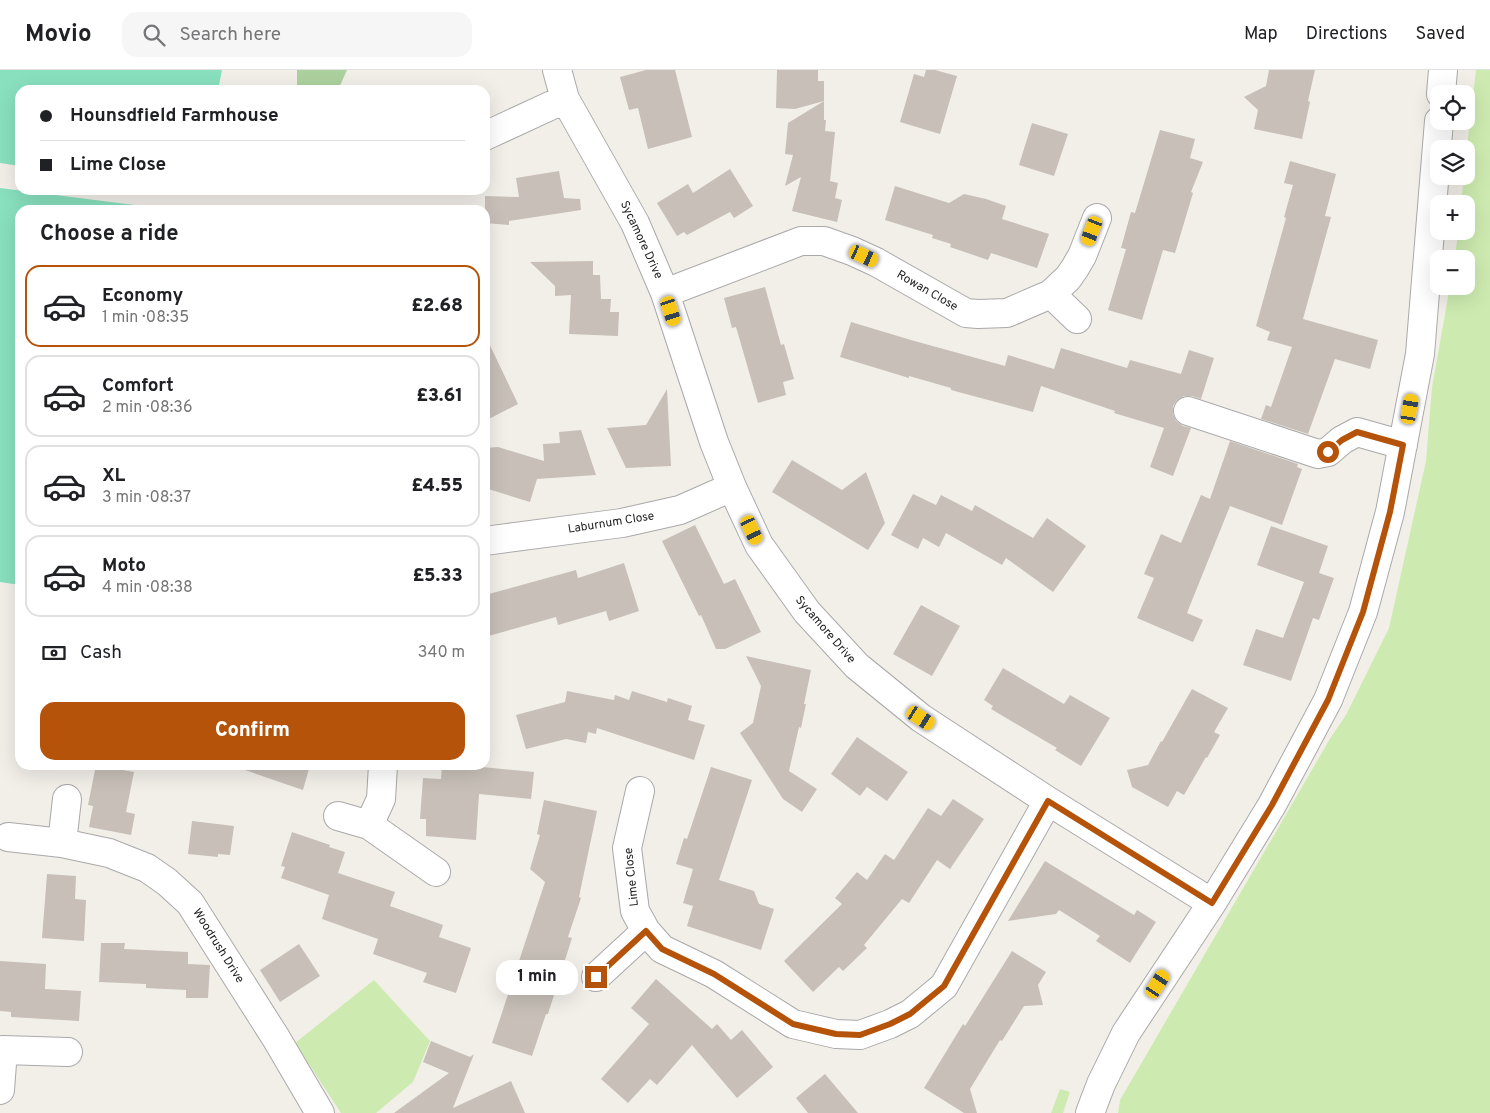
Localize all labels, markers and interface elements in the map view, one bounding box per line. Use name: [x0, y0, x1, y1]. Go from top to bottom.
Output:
search box: [122, 12, 472, 57]
text: Movio: [25, 20, 92, 50]
icon: search: [140, 21, 168, 49]
text: Search here: [180, 23, 281, 47]
text: Map: [1244, 23, 1278, 46]
text: Directions: [1306, 23, 1388, 46]
text: Saved: [1416, 23, 1465, 46]
map controls: [1430, 85, 1475, 295]
button: locate: [1430, 85, 1475, 130]
text: Hounsdfield Farmhouse: [70, 104, 279, 128]
button: layers: [1430, 140, 1475, 185]
text: Lime Close: [70, 153, 166, 177]
button: +: [1430, 195, 1475, 240]
street label: Sycamore Drive: [616, 198, 666, 282]
car: [1079, 214, 1104, 248]
text: Choose a ride: [40, 221, 178, 248]
car: [847, 243, 880, 269]
button: −: [1430, 250, 1475, 295]
street label: Rowan Close: [893, 267, 961, 315]
icon: car: [42, 284, 87, 329]
text: Economy: [102, 284, 183, 308]
text: £2.68: [411, 294, 463, 318]
car: [659, 294, 682, 328]
text: 1 min · 08:35: [102, 308, 189, 328]
icon: car: [42, 374, 87, 419]
text: Comfort: [102, 374, 174, 398]
text: £3.61: [416, 384, 463, 408]
car: [1400, 393, 1419, 425]
text: 2 min · 08:36: [102, 398, 193, 418]
route start: [1317, 441, 1339, 463]
icon: car: [42, 464, 87, 509]
text: XL: [102, 464, 125, 488]
text: £4.55: [411, 474, 463, 498]
text: 3 min · 08:37: [102, 488, 191, 508]
street label: Laburnum Close: [567, 508, 655, 538]
car: [738, 513, 765, 547]
icon: car: [42, 554, 87, 599]
text: Moto: [102, 554, 146, 578]
text: £5.33: [412, 564, 463, 588]
text: 4 min · 08:38: [102, 578, 193, 598]
street label: Sycamore Drive: [791, 593, 859, 667]
icon: cash: [40, 639, 68, 667]
text: Cash: [80, 641, 122, 665]
text: 340 m: [418, 643, 465, 663]
button: Confirm: [40, 702, 465, 760]
car: [904, 704, 937, 732]
street label: Lime Close: [621, 847, 643, 907]
street label: Woodrush Drive: [189, 906, 247, 986]
callout: 1 min: [496, 960, 578, 994]
route end: [585, 966, 607, 988]
text: 1 min: [517, 967, 557, 987]
car: [1143, 967, 1172, 1001]

